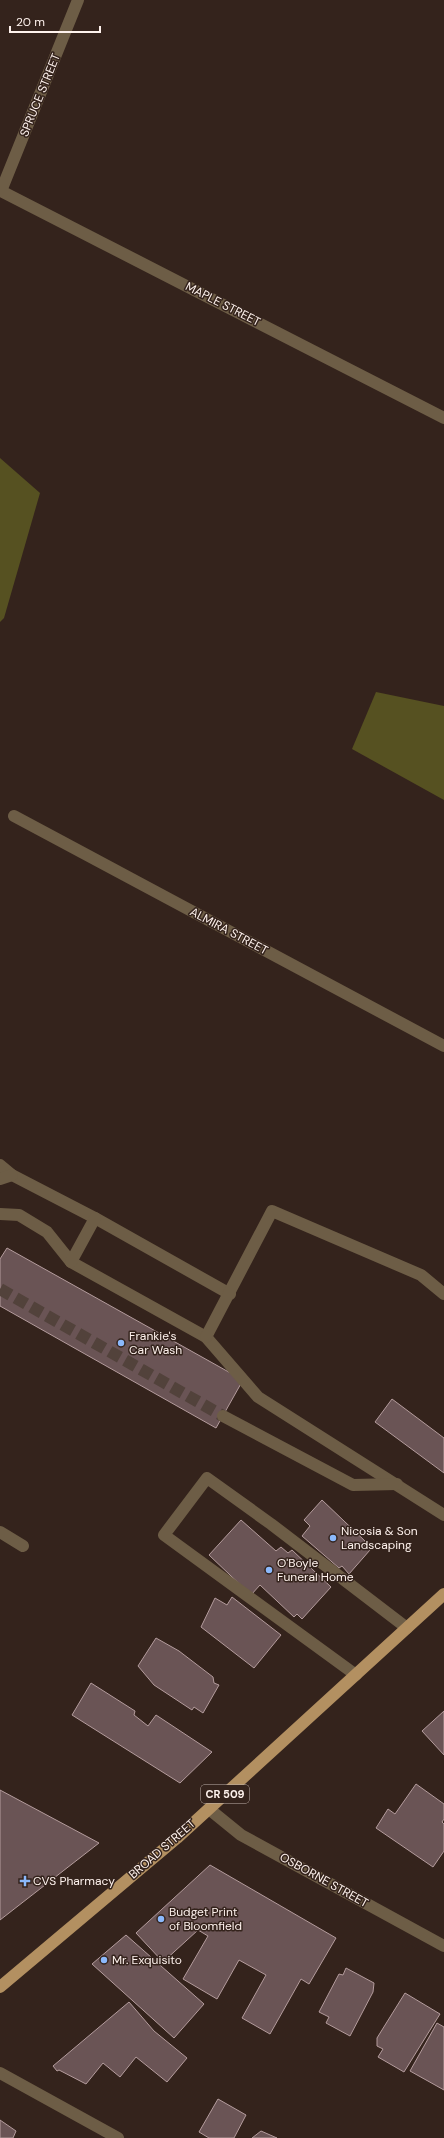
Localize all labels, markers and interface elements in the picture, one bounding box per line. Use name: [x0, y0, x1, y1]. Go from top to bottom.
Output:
scale bar: [10, 8, 100, 34]
text: 20 m: [16, 14, 45, 30]
street label: SPRUCE STREET: [16, 51, 64, 139]
street label: MAPLE STREET: [183, 278, 263, 330]
street label: ALMIRA STREET: [187, 904, 271, 958]
place label: Frankie's Car Wash: [129, 1328, 182, 1358]
marker: Frankie's Car Wash: [116, 1338, 126, 1348]
place label: Nicosia & Son Landscaping: [341, 1523, 418, 1553]
marker: Nicosia & Son Landscaping: [328, 1533, 338, 1543]
place label: O'Boyle Funeral Home: [277, 1555, 354, 1585]
marker: O'Boyle Funeral Home: [264, 1565, 274, 1575]
road number: CR 509: [201, 1785, 249, 1803]
street label: BROAD STREET: [125, 1815, 199, 1882]
street label: OSBORNE STREET: [277, 1849, 371, 1911]
place label: CVS Pharmacy: [33, 1873, 115, 1889]
marker: CVS Pharmacy: [20, 1876, 30, 1886]
place label: Budget Print of Bloomfield: [169, 1904, 242, 1934]
marker: Budget Print of Bloomfield: [156, 1914, 166, 1924]
place label: Mr. Exquisito: [112, 1952, 182, 1968]
marker: Mr. Exquisito: [99, 1955, 109, 1965]

